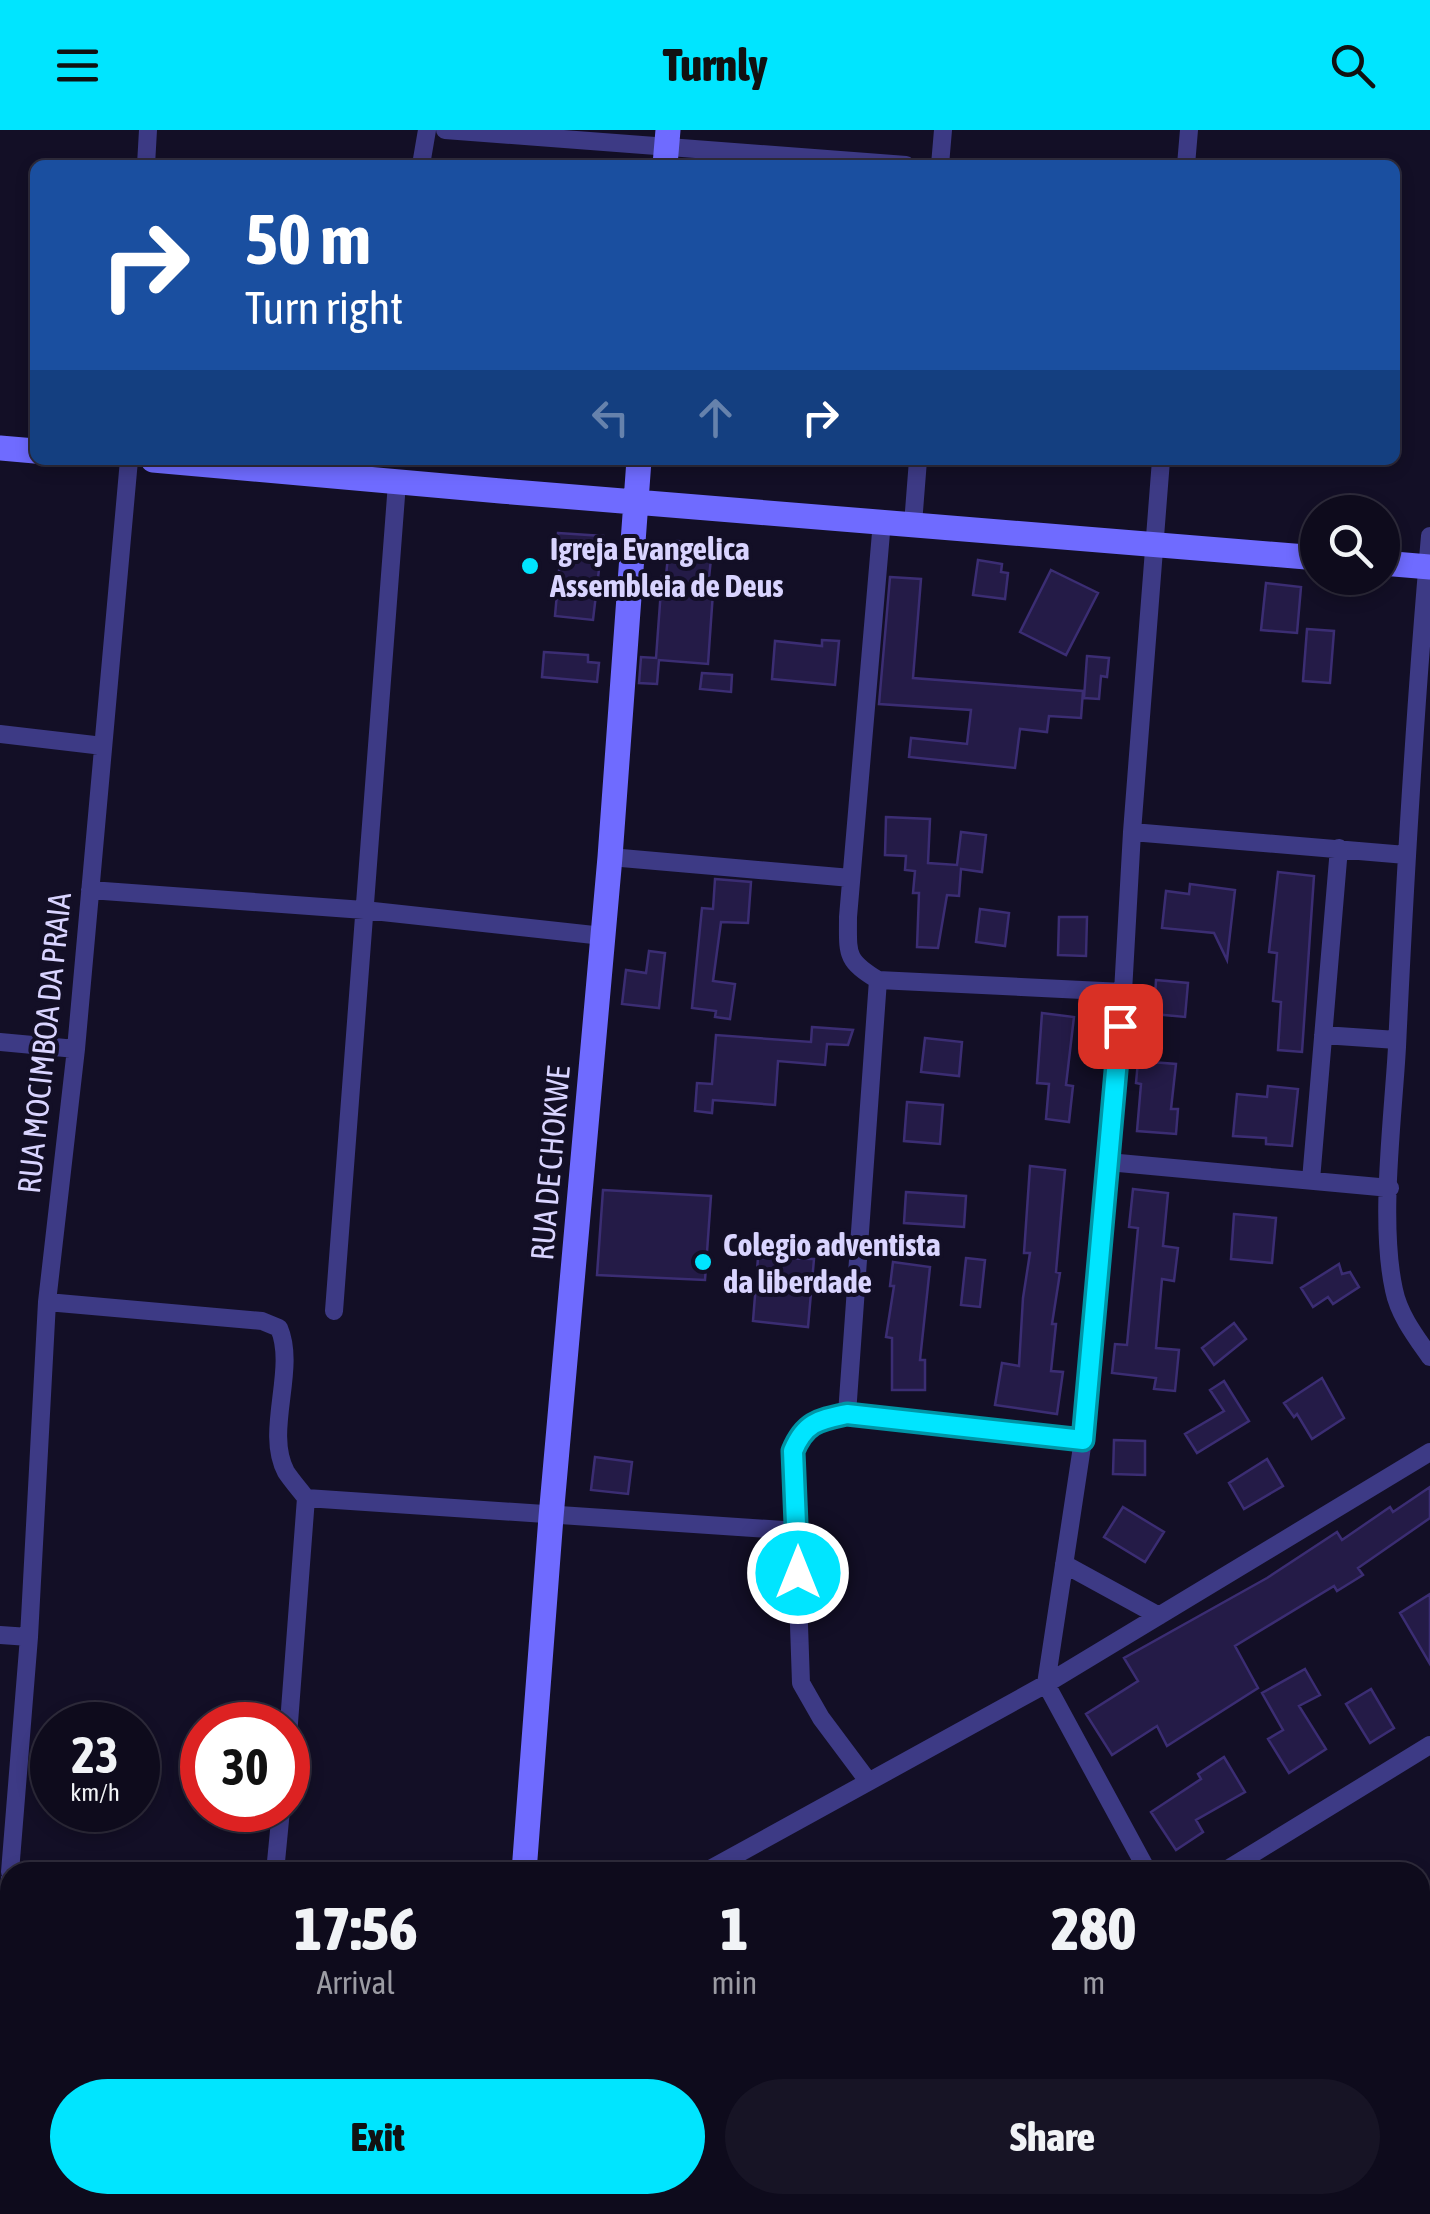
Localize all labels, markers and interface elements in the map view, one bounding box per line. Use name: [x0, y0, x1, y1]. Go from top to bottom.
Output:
icon: menu: [50, 38, 105, 93]
icon: search: [1325, 38, 1380, 93]
text: Turnly: [663, 39, 767, 91]
text: 50 m: [245, 199, 371, 279]
icon: right: [80, 200, 210, 330]
text: Turn right: [245, 282, 403, 334]
icon: left: [583, 390, 638, 445]
icon: ahead: [688, 390, 743, 445]
icon: right: [793, 390, 848, 445]
map controls: [1300, 495, 1400, 595]
button: search: [1300, 495, 1400, 595]
place label: Igreja Evangelica Assembleia de Deus: [549, 530, 784, 604]
marker: Igreja Evangelica Assembleia de Deus: [519, 555, 541, 577]
street label: RUA MOCIMBOA DA PRAIA: [10, 890, 78, 1195]
pin: [1078, 984, 1163, 1069]
icon: arrive: [1093, 999, 1148, 1054]
street label: RUA DE CHOKWE: [523, 1064, 577, 1262]
place label: Colegio adventista da liberdade: [723, 1226, 941, 1300]
marker: Colegio adventista da liberdade: [692, 1251, 714, 1273]
position arrow: [746, 1521, 850, 1625]
speed limit sign: 30: [180, 1702, 310, 1832]
text: 23: [71, 1726, 118, 1784]
text: km/h: [70, 1778, 120, 1806]
text: 17:56: [294, 1894, 417, 1963]
text: 1: [720, 1894, 749, 1963]
text: 280: [1051, 1894, 1136, 1963]
text: Arrival: [317, 1964, 395, 2001]
text: min: [711, 1964, 757, 2001]
text: m: [1082, 1964, 1105, 2001]
button: Exit: [50, 2079, 705, 2194]
button: Share: [725, 2079, 1380, 2194]

